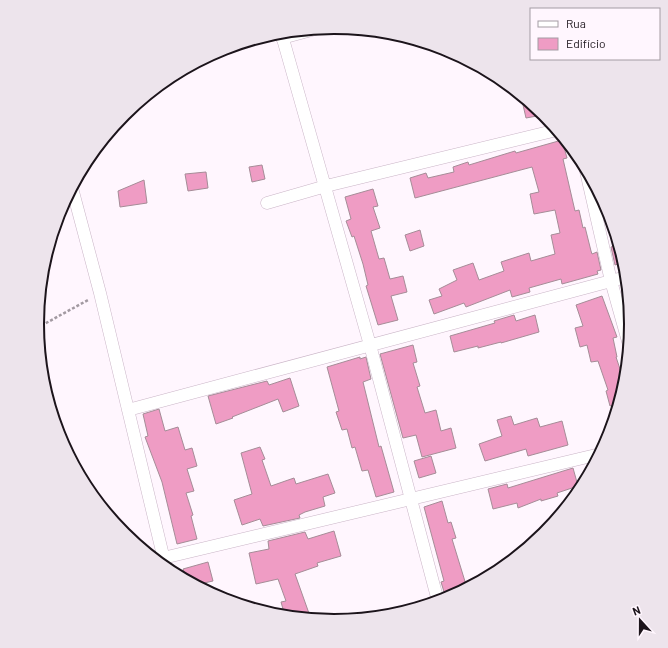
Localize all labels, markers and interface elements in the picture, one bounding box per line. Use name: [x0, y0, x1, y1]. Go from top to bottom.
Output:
legend: [530, 8, 660, 60]
text: Rua: [566, 16, 586, 30]
text: Edifício: [566, 36, 606, 50]
north arrow: [620, 600, 660, 640]
text: N: [630, 603, 642, 618]

